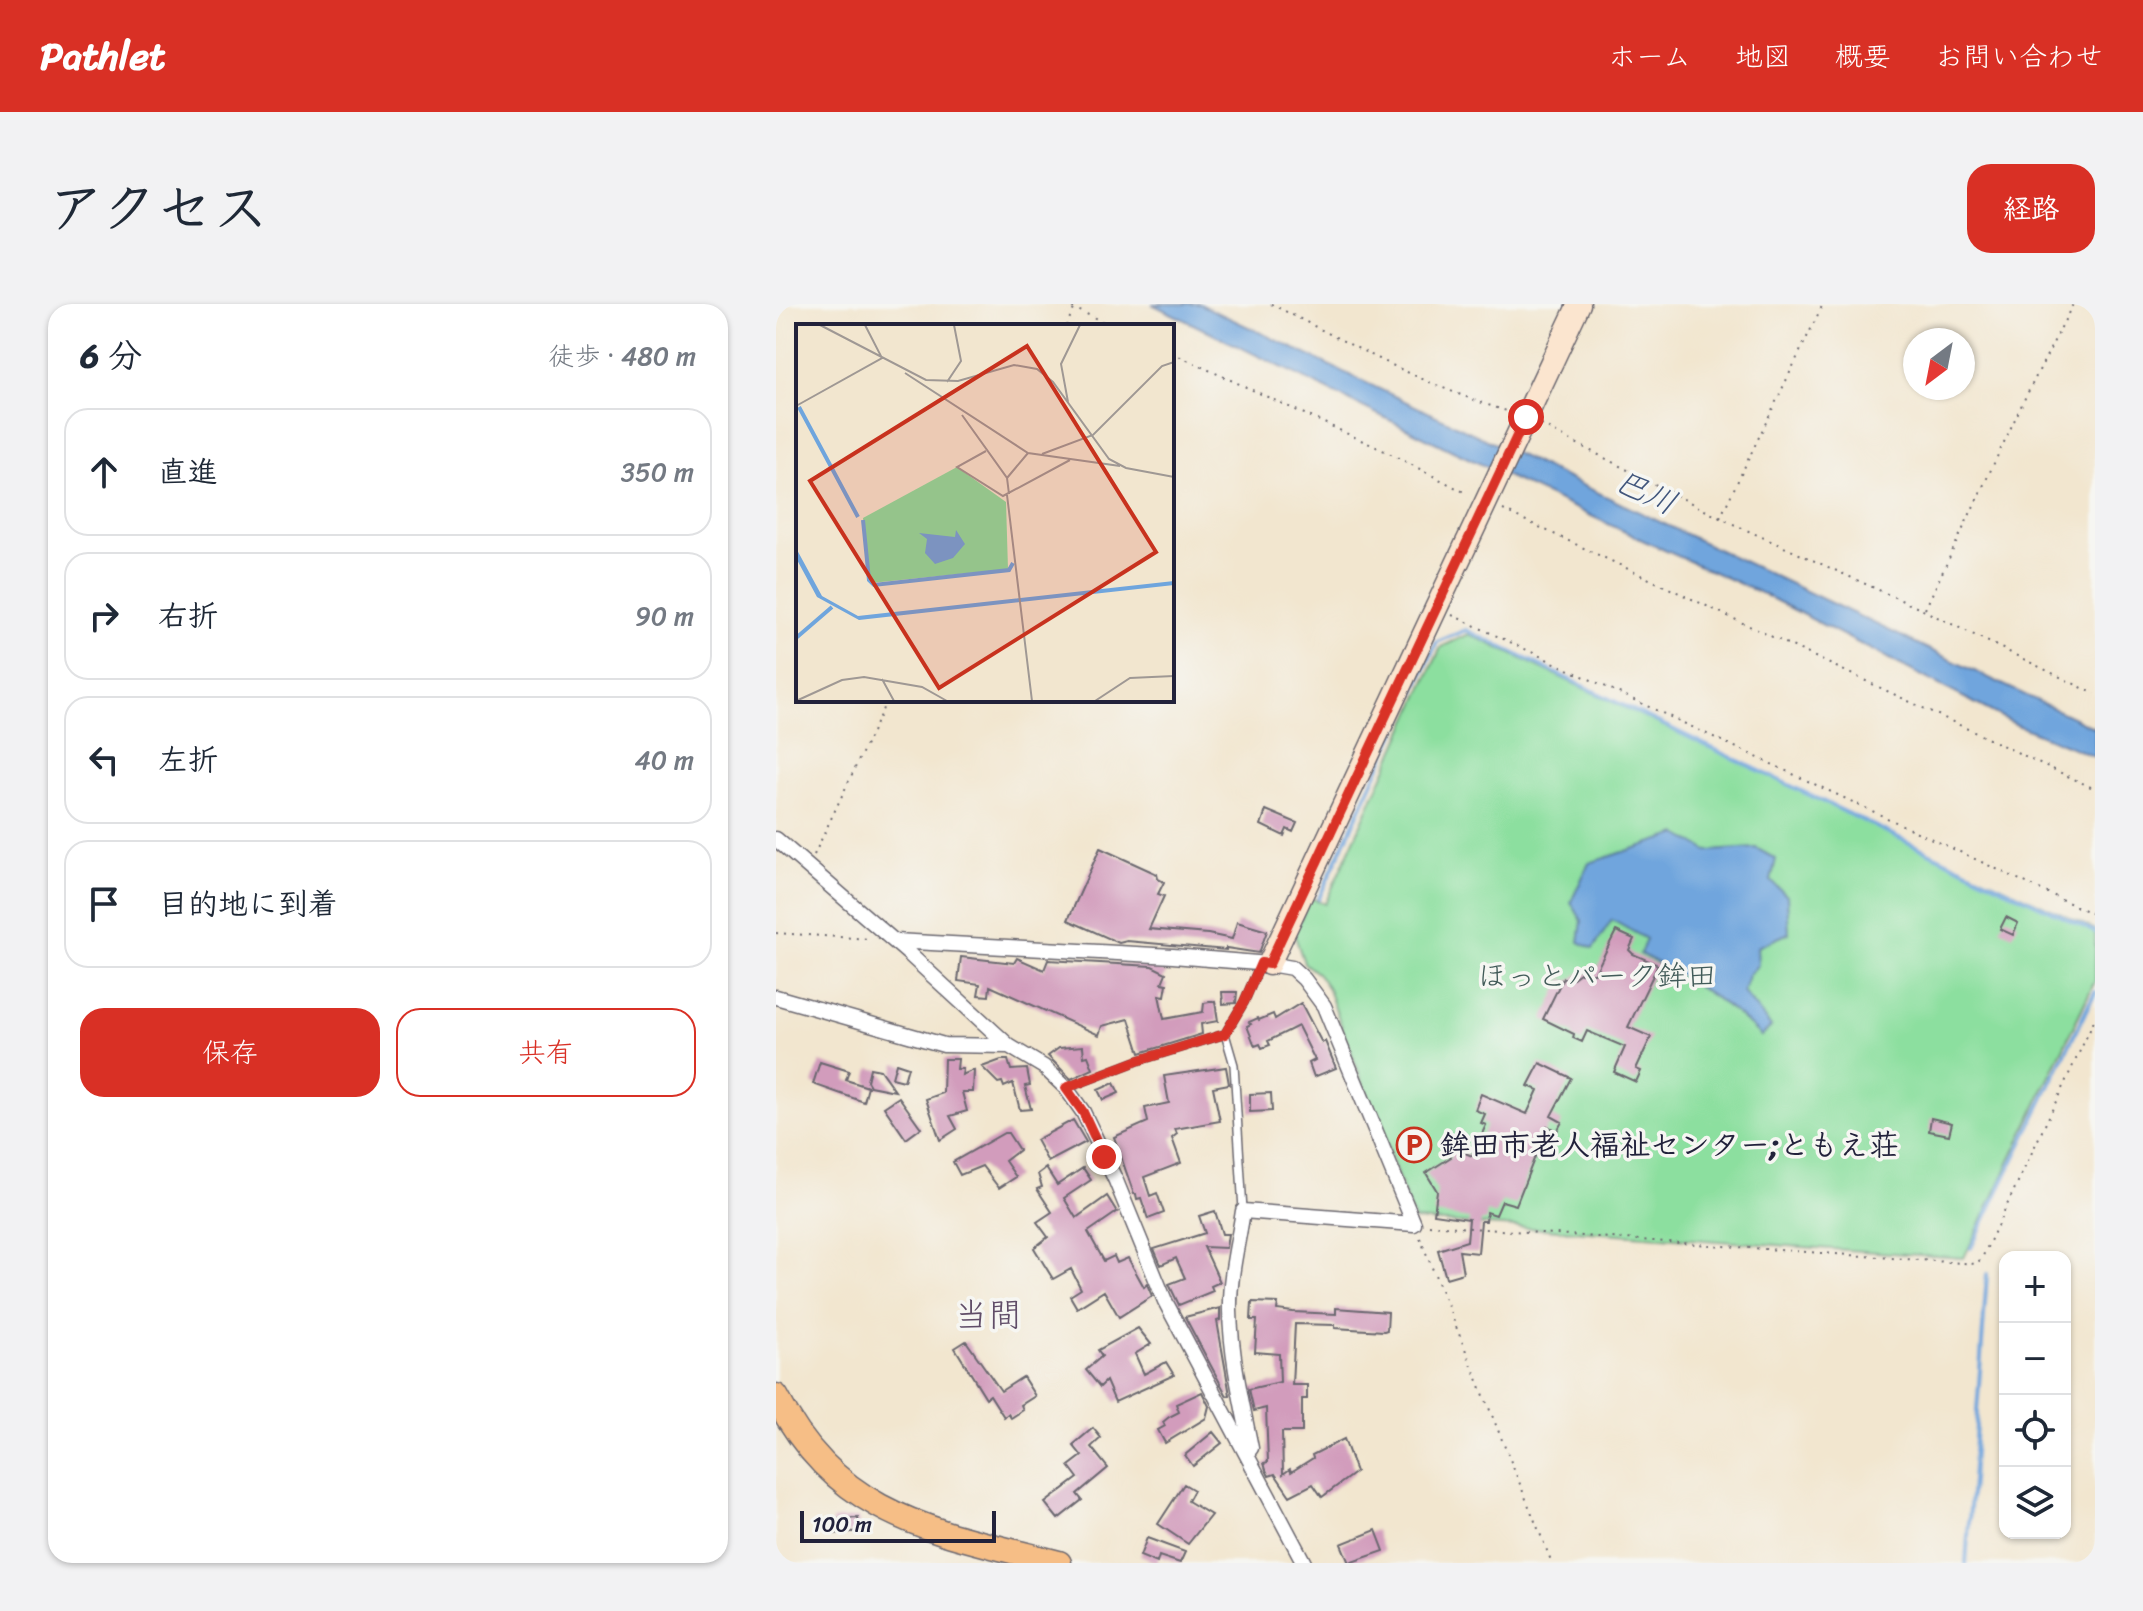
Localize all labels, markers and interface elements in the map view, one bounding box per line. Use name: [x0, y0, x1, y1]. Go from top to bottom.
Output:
text: Pathlet: [40, 23, 166, 90]
text: ホーム: [1608, 32, 1691, 81]
text: 地図: [1735, 32, 1791, 81]
text: 概要: [1835, 32, 1891, 81]
text: お問い合わせ: [1935, 32, 2103, 81]
text: アクセス: [48, 159, 269, 258]
button: 経路: [1967, 164, 2095, 253]
inset map: [796, 324, 1174, 702]
text: 6 分: [80, 326, 142, 386]
north arrow: [1903, 328, 1975, 400]
text: 徒歩 · 480 m: [548, 333, 696, 379]
route start: [1508, 399, 1544, 435]
text: 直進: [158, 445, 218, 499]
text: 350 m: [621, 449, 694, 495]
icon: ahead: [82, 450, 126, 494]
water label: 巴川: [1605, 453, 1687, 531]
text: 右折: [158, 589, 218, 643]
text: 90 m: [635, 593, 694, 639]
icon: right: [82, 594, 126, 638]
text: 左折: [158, 733, 218, 787]
text: 40 m: [635, 737, 694, 783]
icon: left: [82, 738, 126, 782]
text: 目的地に到着: [158, 877, 338, 931]
icon: arrive: [82, 882, 126, 926]
park label: ほっとパーク鉾田: [1477, 949, 1717, 1003]
button: 保存: [80, 1008, 380, 1097]
button: 共有: [396, 1008, 696, 1097]
place label: 鉾田市老人福祉センター;ともえ荘: [1440, 1118, 1899, 1172]
parking icon: 鉾田市老人福祉センター;ともえ荘: [1395, 1126, 1433, 1164]
route end: [1086, 1139, 1122, 1175]
map controls: [1999, 1251, 2071, 1539]
button: +: [1999, 1251, 2071, 1323]
district label: 当間: [954, 1285, 1022, 1345]
button: −: [1999, 1323, 2071, 1395]
button: locate: [1999, 1395, 2071, 1467]
button: layers: [1999, 1467, 2071, 1539]
text: 100 m: [812, 1505, 872, 1544]
scale bar: [800, 1507, 996, 1543]

